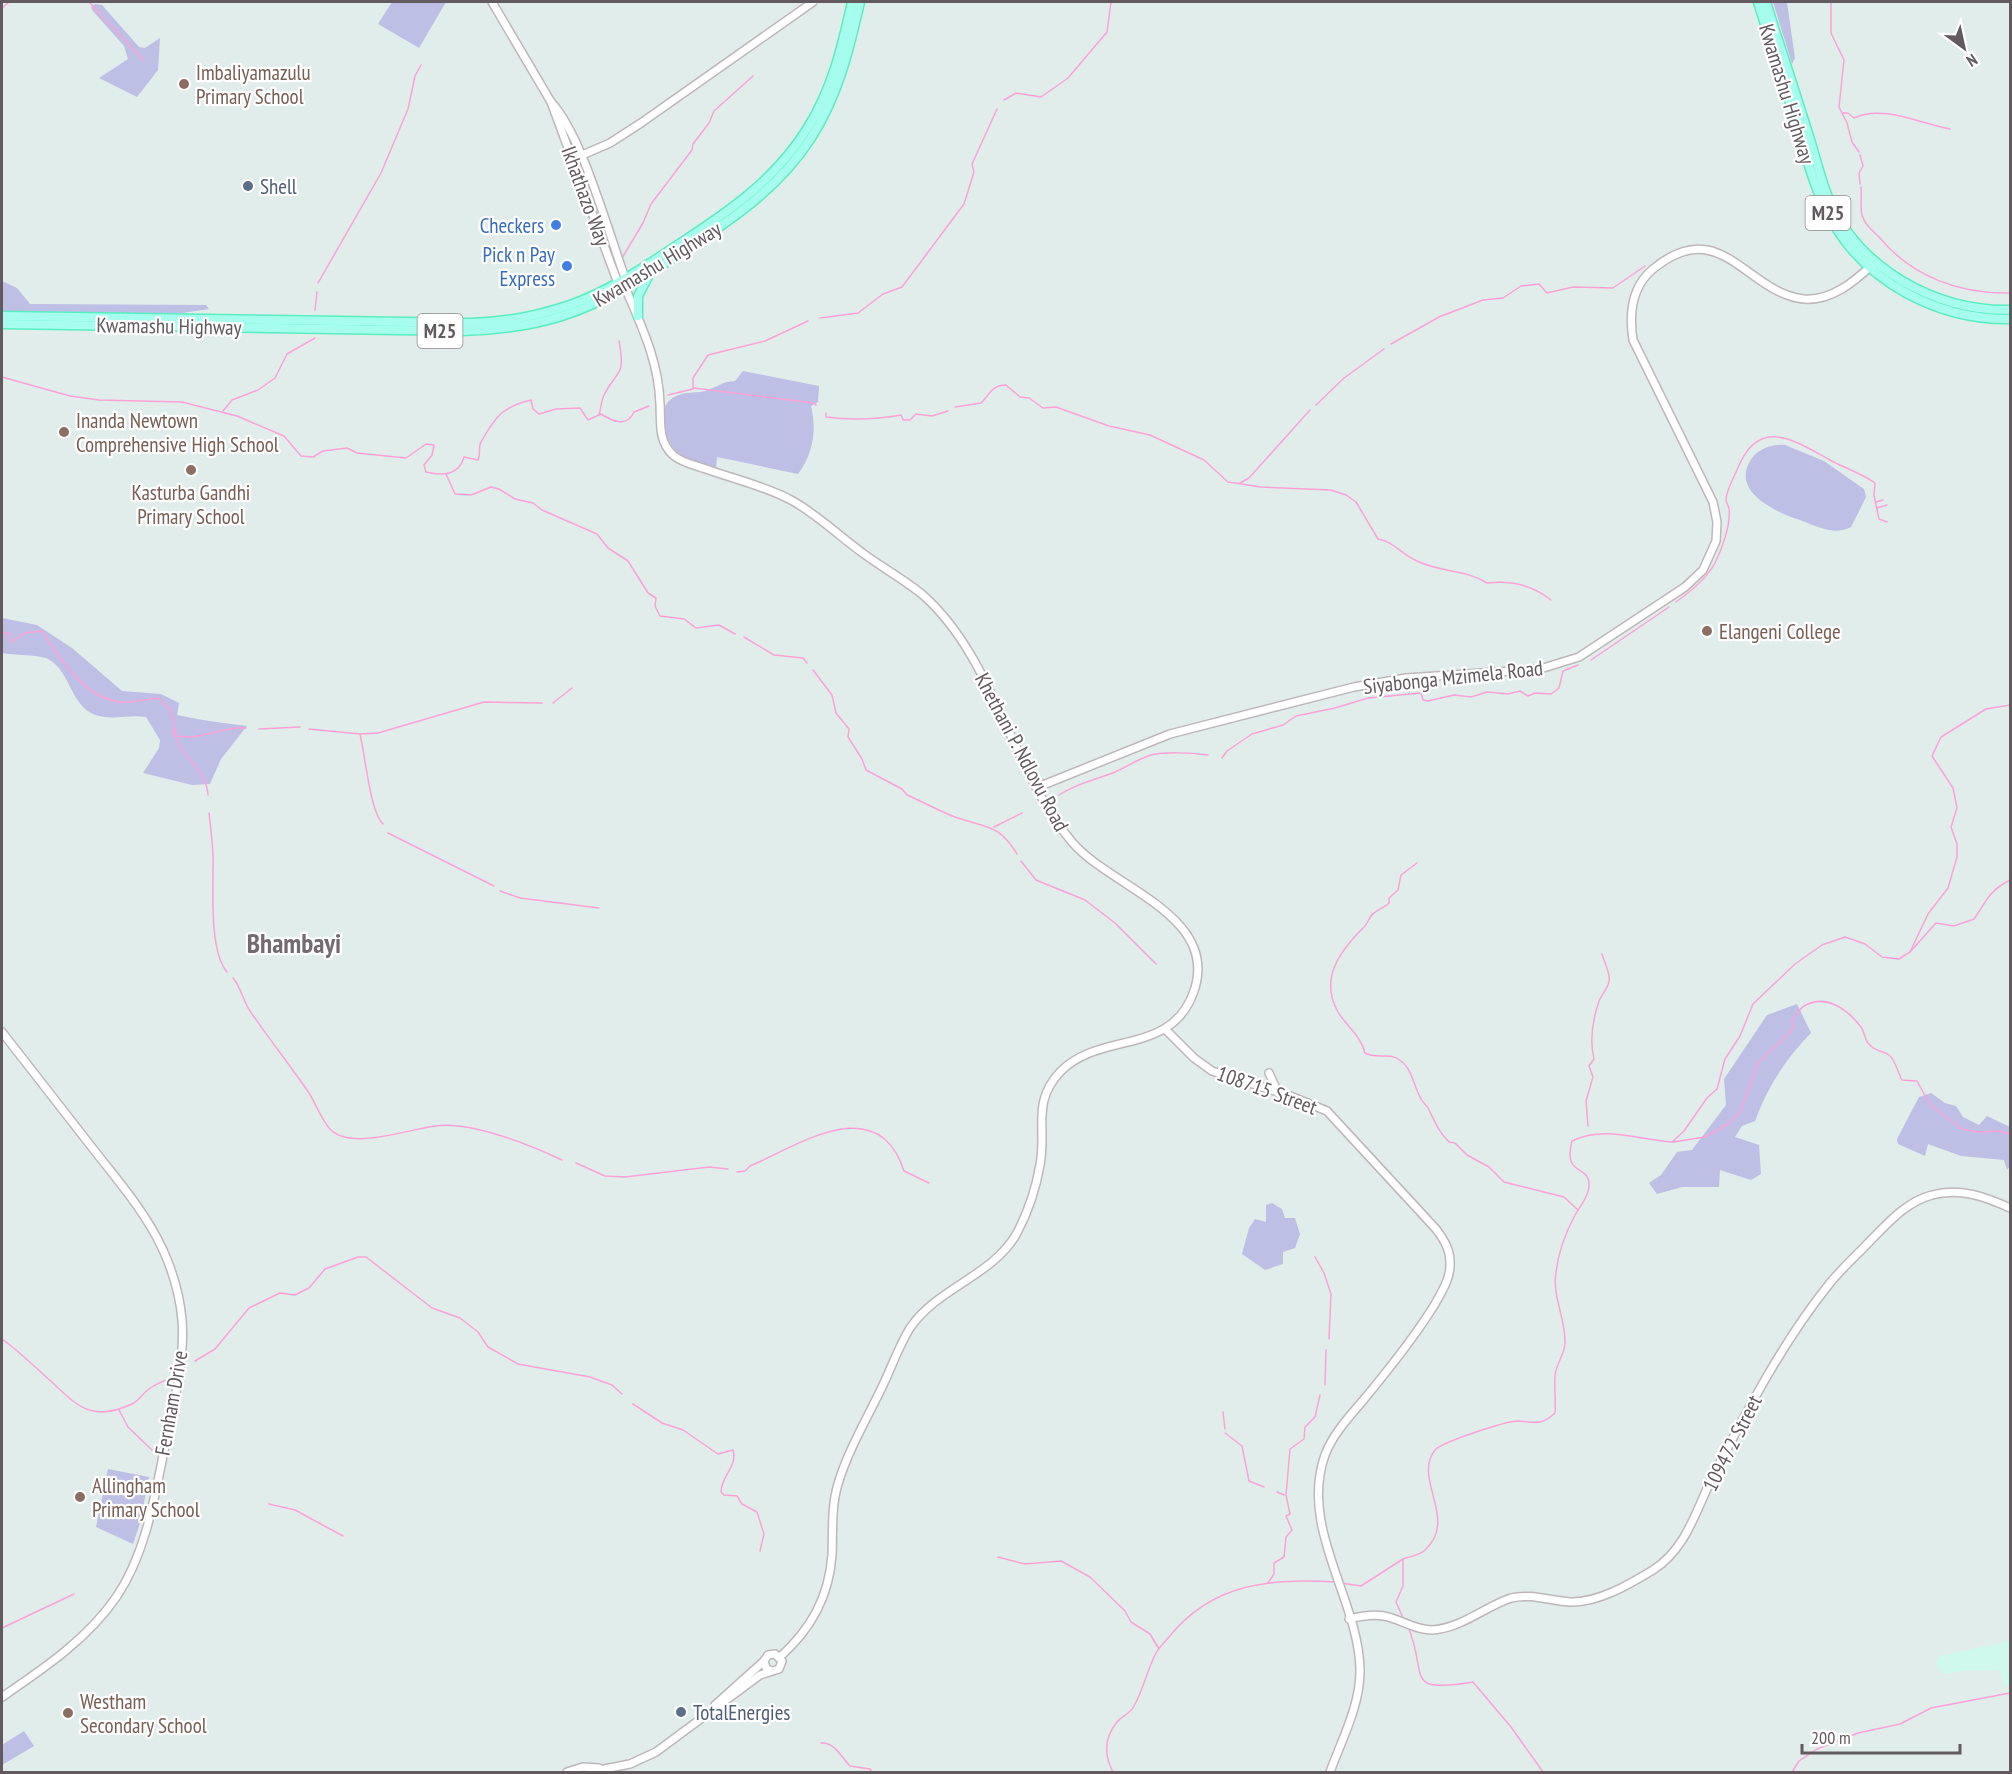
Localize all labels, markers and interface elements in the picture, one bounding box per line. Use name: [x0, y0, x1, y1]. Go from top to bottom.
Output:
north arrow: [1934, 18, 1994, 78]
street label: Kwamashu Highway: [1753, 21, 1821, 167]
text: N: [1963, 50, 1981, 71]
place label: Imbaliyamazulu Primary School: [196, 59, 311, 110]
marker: Imbaliyamazulu Primary School: [177, 77, 191, 91]
street label: Ikhathazo Way: [555, 142, 617, 250]
place label: Shell: [260, 173, 297, 200]
marker: Shell: [241, 179, 255, 193]
road number: M25: [1806, 196, 1850, 230]
place label: Checkers: [480, 212, 544, 239]
street label: Kwamashu Highway: [588, 215, 726, 313]
marker: Checkers: [549, 218, 563, 232]
place label: Pick n Pay Express: [483, 241, 555, 292]
marker: Pick n Pay Express: [560, 259, 574, 273]
street label: Kwamashu Highway: [96, 311, 242, 341]
road number: M25: [418, 314, 462, 348]
place label: Inanda Newtown Comprehensive High School: [76, 407, 279, 458]
marker: Inanda Newtown Comprehensive High School: [57, 425, 71, 439]
marker: Kasturba Gandhi Primary School: [184, 463, 198, 477]
place label: Kasturba Gandhi Primary School: [132, 479, 250, 530]
place label: Elangeni College: [1719, 618, 1841, 645]
marker: Elangeni College: [1700, 624, 1714, 638]
street label: Siyabonga Mzimela Road: [1362, 654, 1544, 700]
street label: Khethani P. Ndlovu Road: [969, 668, 1075, 836]
district label: Bhambayi: [247, 926, 341, 960]
street label: 108715 Street: [1213, 1059, 1321, 1121]
street label: Fernham Drive: [148, 1348, 194, 1458]
street label: 109472 Street: [1696, 1390, 1768, 1496]
place label: Allingham Primary School: [92, 1472, 200, 1523]
marker: Allingham Primary School: [73, 1490, 87, 1504]
place label: Westham Secondary School: [80, 1688, 207, 1739]
place label: TotalEnergies: [693, 1699, 790, 1726]
marker: TotalEnergies: [674, 1705, 688, 1719]
marker: Westham Secondary School: [61, 1706, 75, 1720]
scale bar: [1802, 1717, 1960, 1755]
text: 200 m: [1811, 1726, 1851, 1749]

